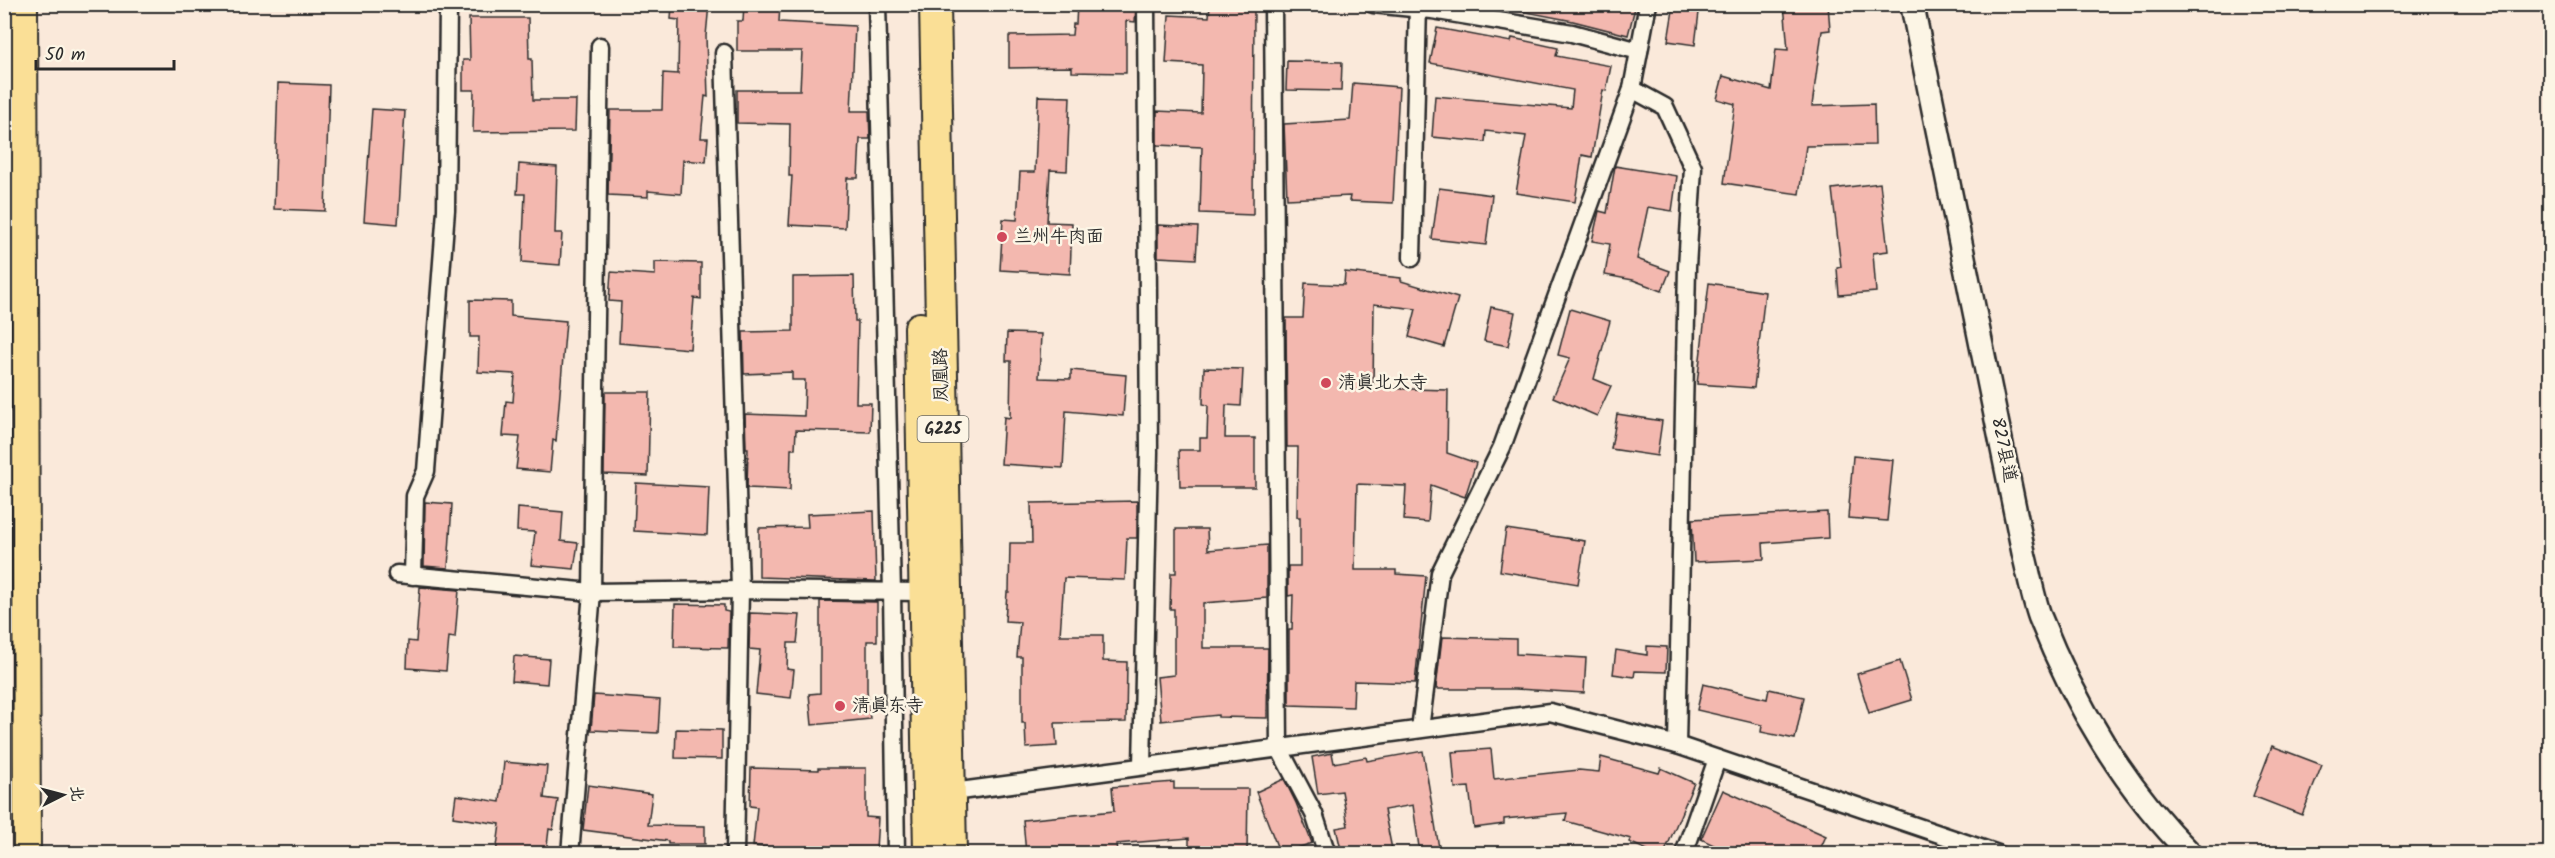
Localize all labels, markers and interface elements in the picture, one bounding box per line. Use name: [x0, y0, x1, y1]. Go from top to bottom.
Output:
scale bar: [36, 33, 174, 71]
text: 50 m: [45, 41, 85, 70]
place label: 兰州牛肉面: [1014, 223, 1104, 252]
marker: 兰州牛肉面: [995, 230, 1009, 244]
street label: 凤凰路: [927, 348, 957, 402]
place label: 清真北大寺: [1338, 369, 1428, 398]
marker: 清真北大寺: [1319, 376, 1333, 390]
street label: 827县道: [1982, 415, 2024, 485]
road number: G225: [918, 416, 968, 442]
place label: 清真东寺: [852, 692, 924, 721]
marker: 清真东寺: [833, 699, 847, 713]
north arrow: [33, 765, 93, 825]
text: 北: [63, 784, 90, 803]

